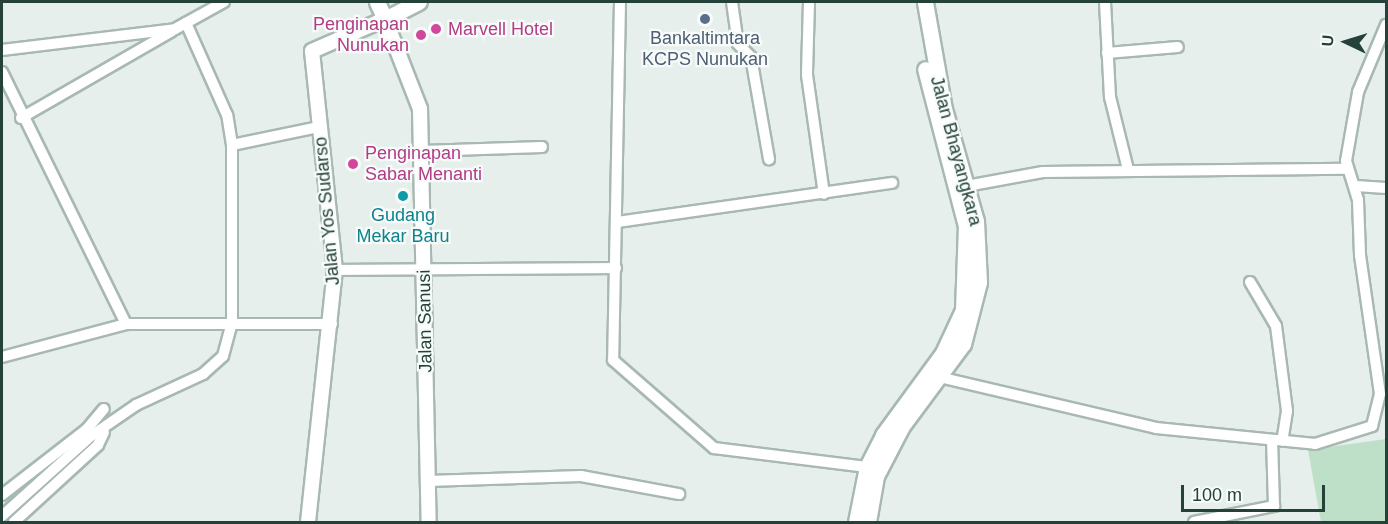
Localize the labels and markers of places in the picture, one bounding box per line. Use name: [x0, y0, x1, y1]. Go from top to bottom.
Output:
marker: Bankaltimtara KCPS Nunukan: [698, 12, 712, 26]
place label: Penginapan Nunukan: [313, 14, 409, 57]
place label: Marvell Hotel: [448, 18, 553, 40]
marker: Marvell Hotel: [429, 22, 443, 36]
marker: Penginapan Nunukan: [414, 28, 428, 42]
place label: Bankaltimtara KCPS Nunukan: [642, 28, 768, 70]
place label: Penginapan Sabar Menanti: [365, 143, 482, 186]
marker: Penginapan Sabar Menanti: [346, 157, 360, 171]
marker: Gudang Mekar Baru: [396, 189, 410, 203]
place label: Gudang Mekar Baru: [356, 205, 450, 248]

